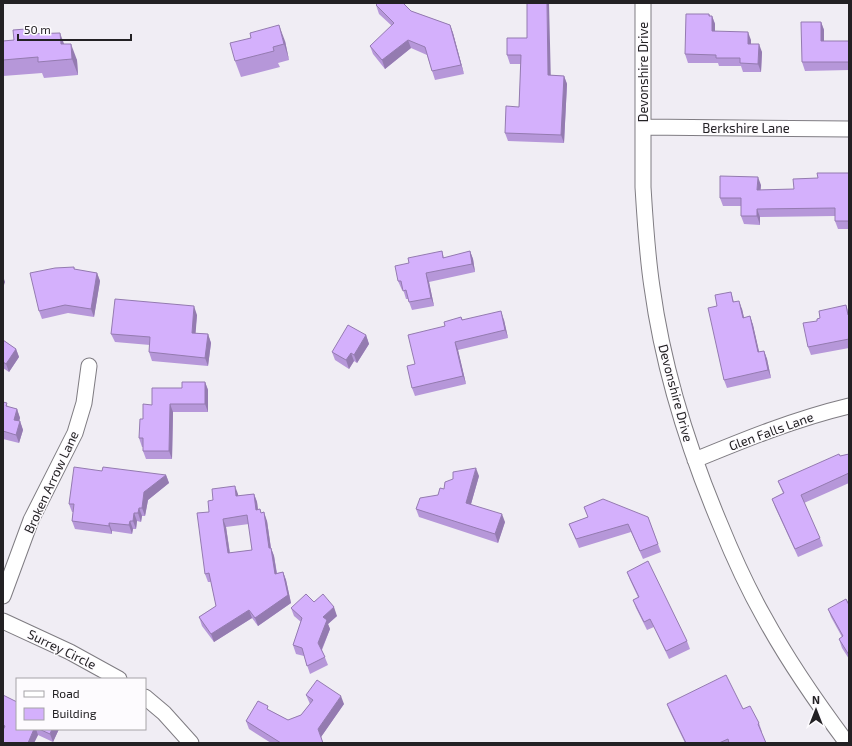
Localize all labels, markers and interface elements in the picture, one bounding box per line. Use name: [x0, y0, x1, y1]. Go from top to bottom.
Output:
scale bar: [18, 16, 131, 42]
text: 50 m: [24, 22, 51, 36]
street label: Devonshire Drive: [635, 22, 651, 122]
street label: Berkshire Lane: [702, 120, 790, 136]
street label: Devonshire Drive: [655, 342, 697, 444]
street label: Glen Falls Lane: [726, 408, 816, 454]
street label: Broken Arrow Lane: [20, 428, 82, 536]
street label: Surrey Circle: [25, 626, 99, 672]
legend: [16, 678, 146, 730]
text: Road: [52, 686, 80, 700]
north arrow: [796, 690, 836, 730]
text: N: [812, 693, 820, 706]
text: Building: [52, 706, 97, 720]

